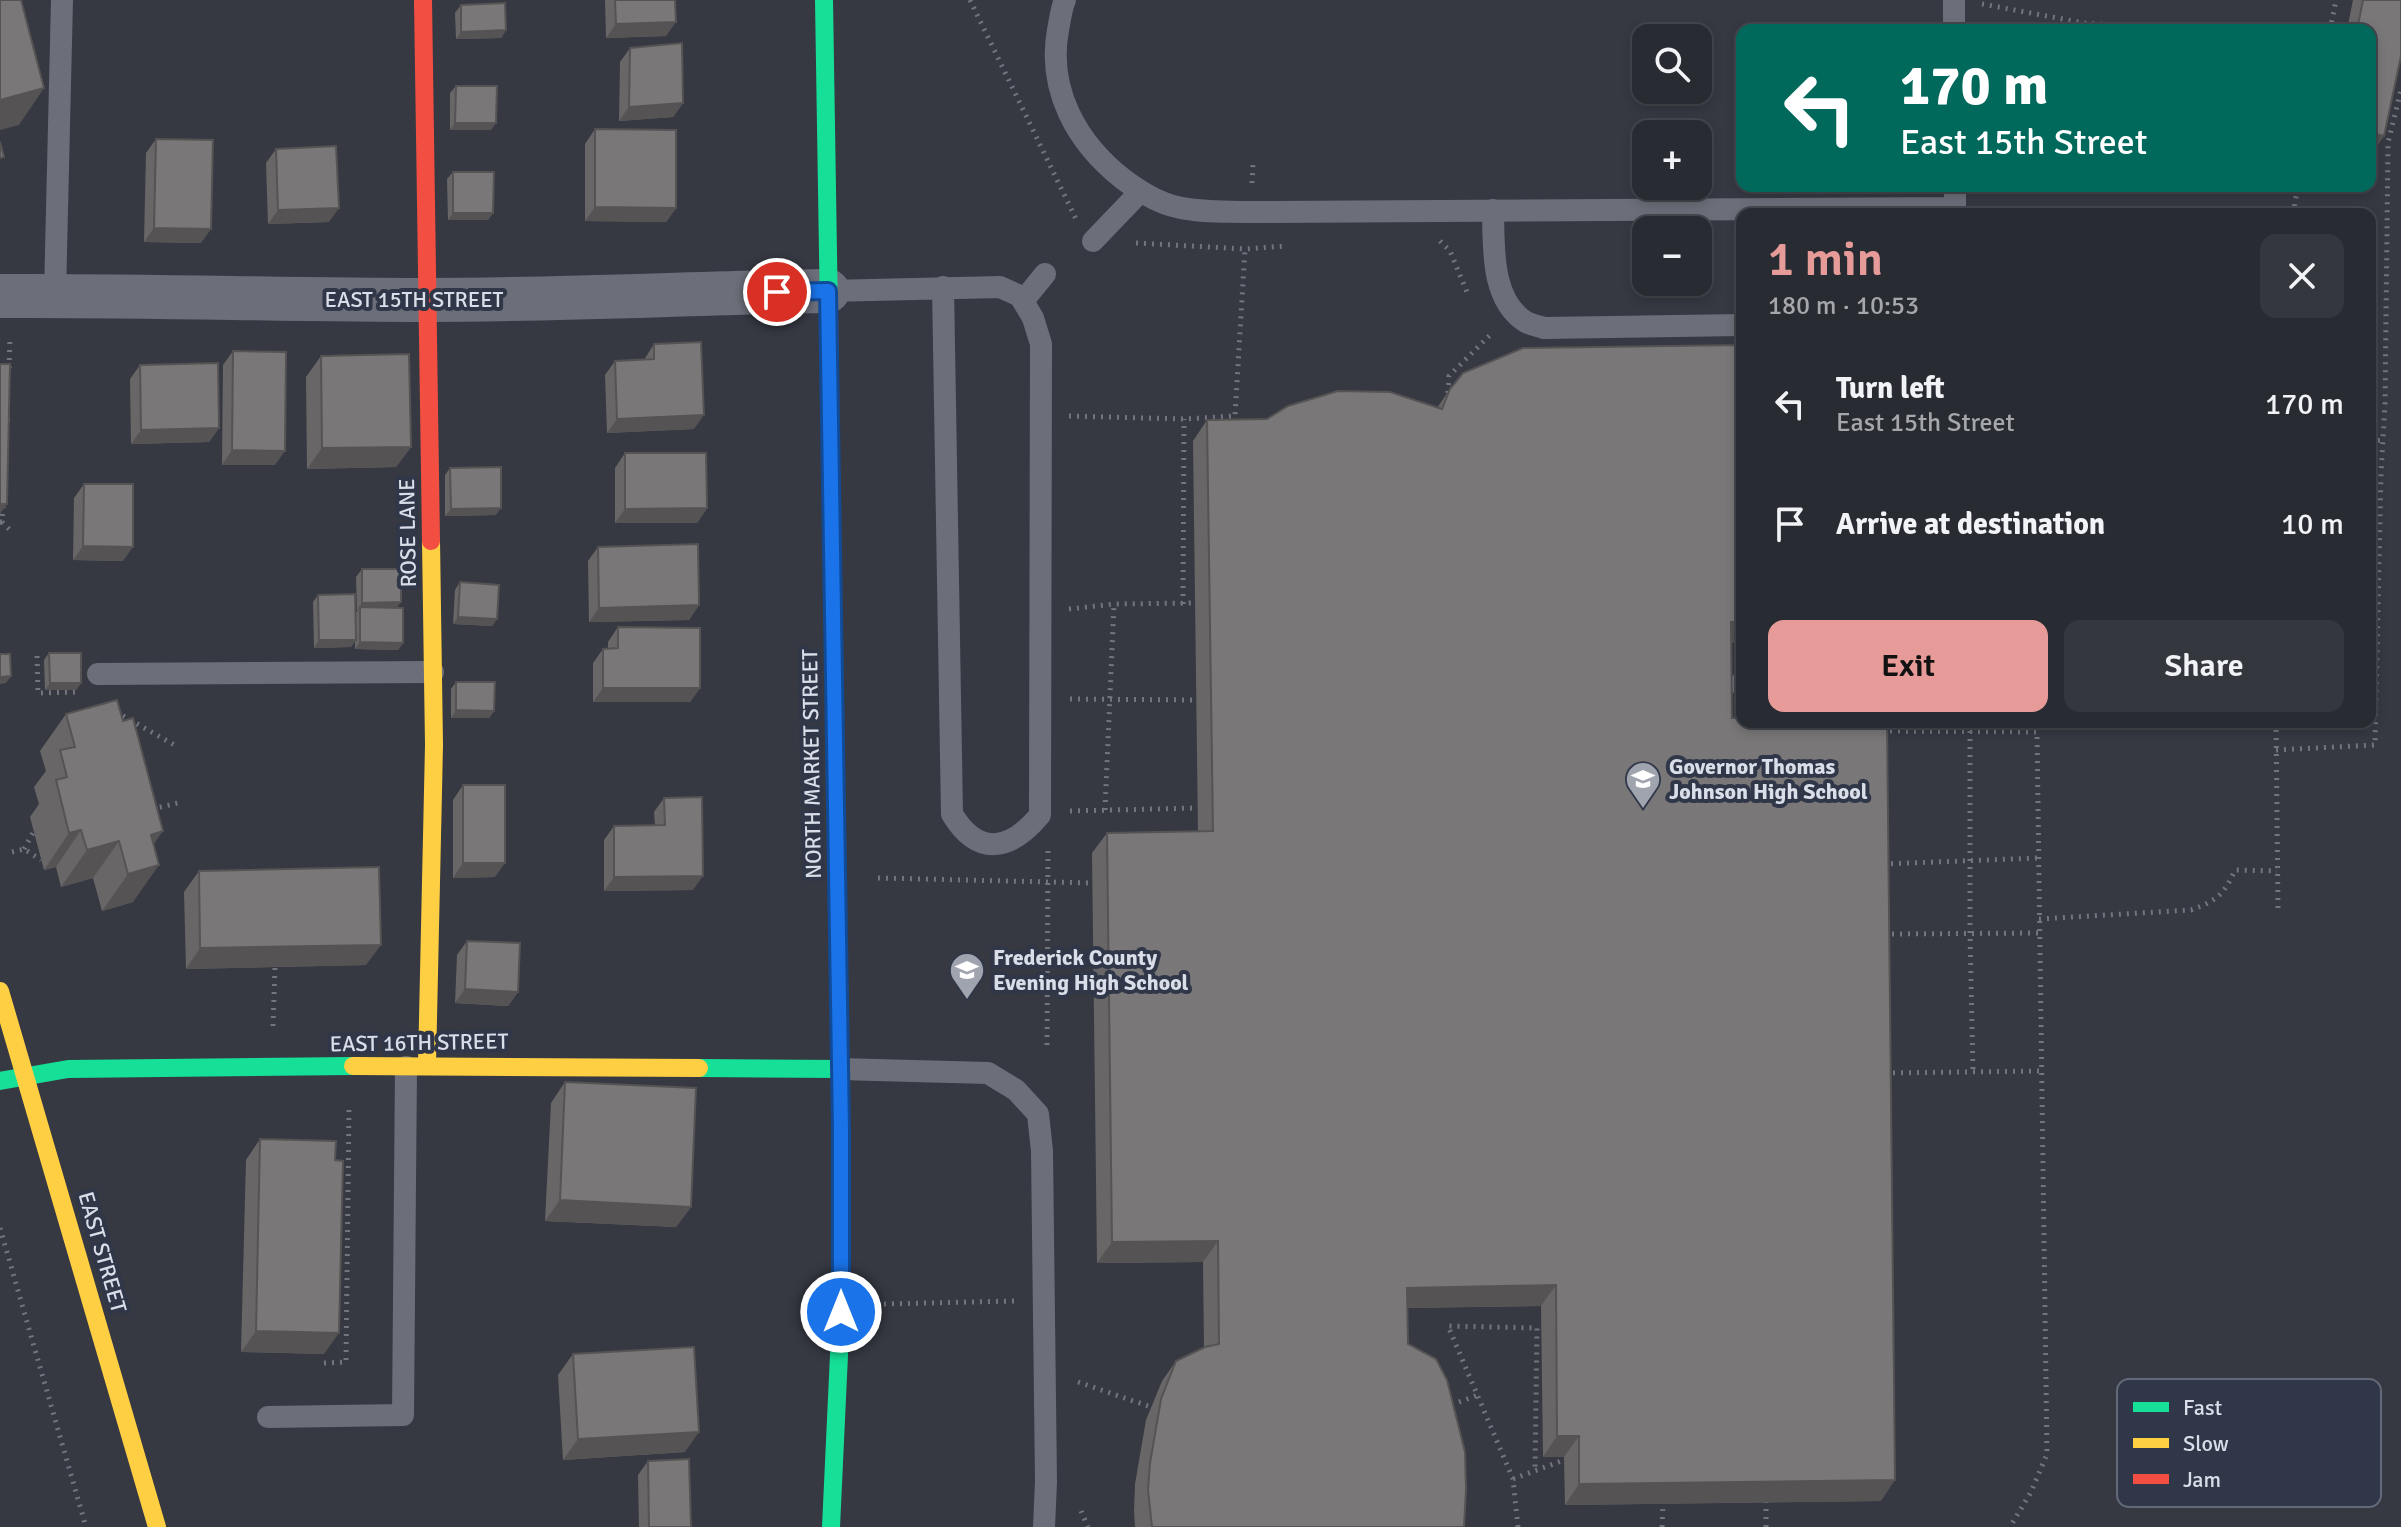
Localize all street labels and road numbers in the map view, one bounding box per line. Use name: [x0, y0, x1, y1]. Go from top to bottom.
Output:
street label: EAST 15TH STREET: [325, 286, 504, 313]
street label: ROSE LANE: [393, 478, 422, 588]
street label: NORTH MARKET STREET: [796, 649, 827, 879]
street label: EAST 16TH STREET: [329, 1027, 509, 1058]
street label: EAST STREET: [72, 1189, 133, 1316]

